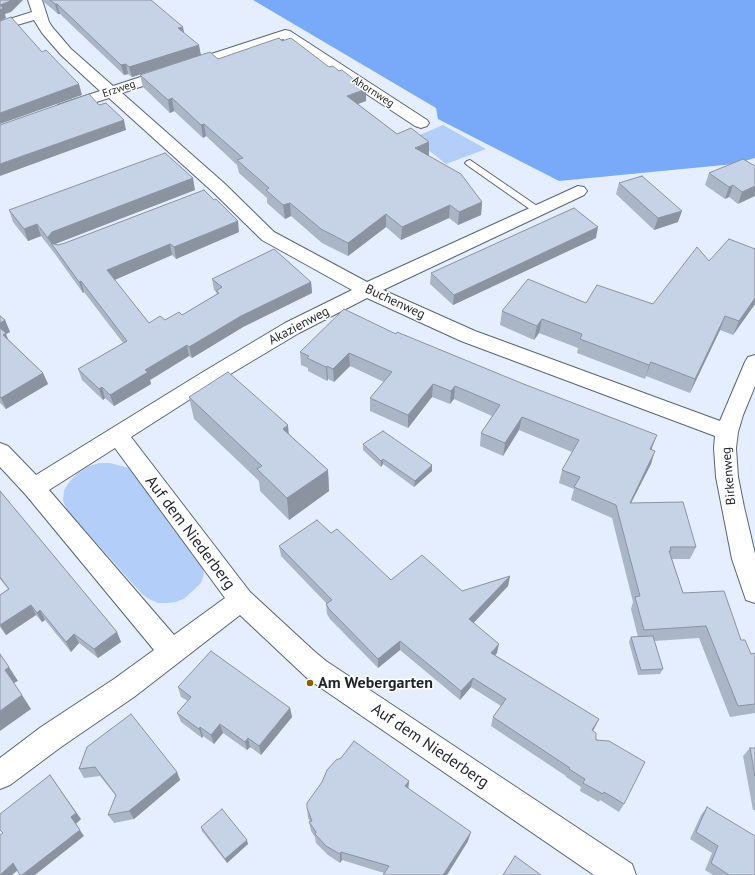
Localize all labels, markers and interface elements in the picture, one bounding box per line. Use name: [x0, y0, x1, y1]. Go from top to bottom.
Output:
street label: Ahornweg: [350, 74, 396, 110]
street label: Erzweg: [101, 77, 137, 101]
street label: Buchenweg: [363, 281, 427, 323]
street label: Akazienweg: [266, 304, 332, 348]
street label: Birkenweg: [719, 446, 739, 506]
street label: Auf dem Niederberg: [141, 472, 239, 594]
place label: Am Webergarten: [318, 673, 433, 693]
marker: Am Webergarten: [305, 678, 315, 688]
street label: Auf dem Niederberg: [368, 700, 492, 792]

